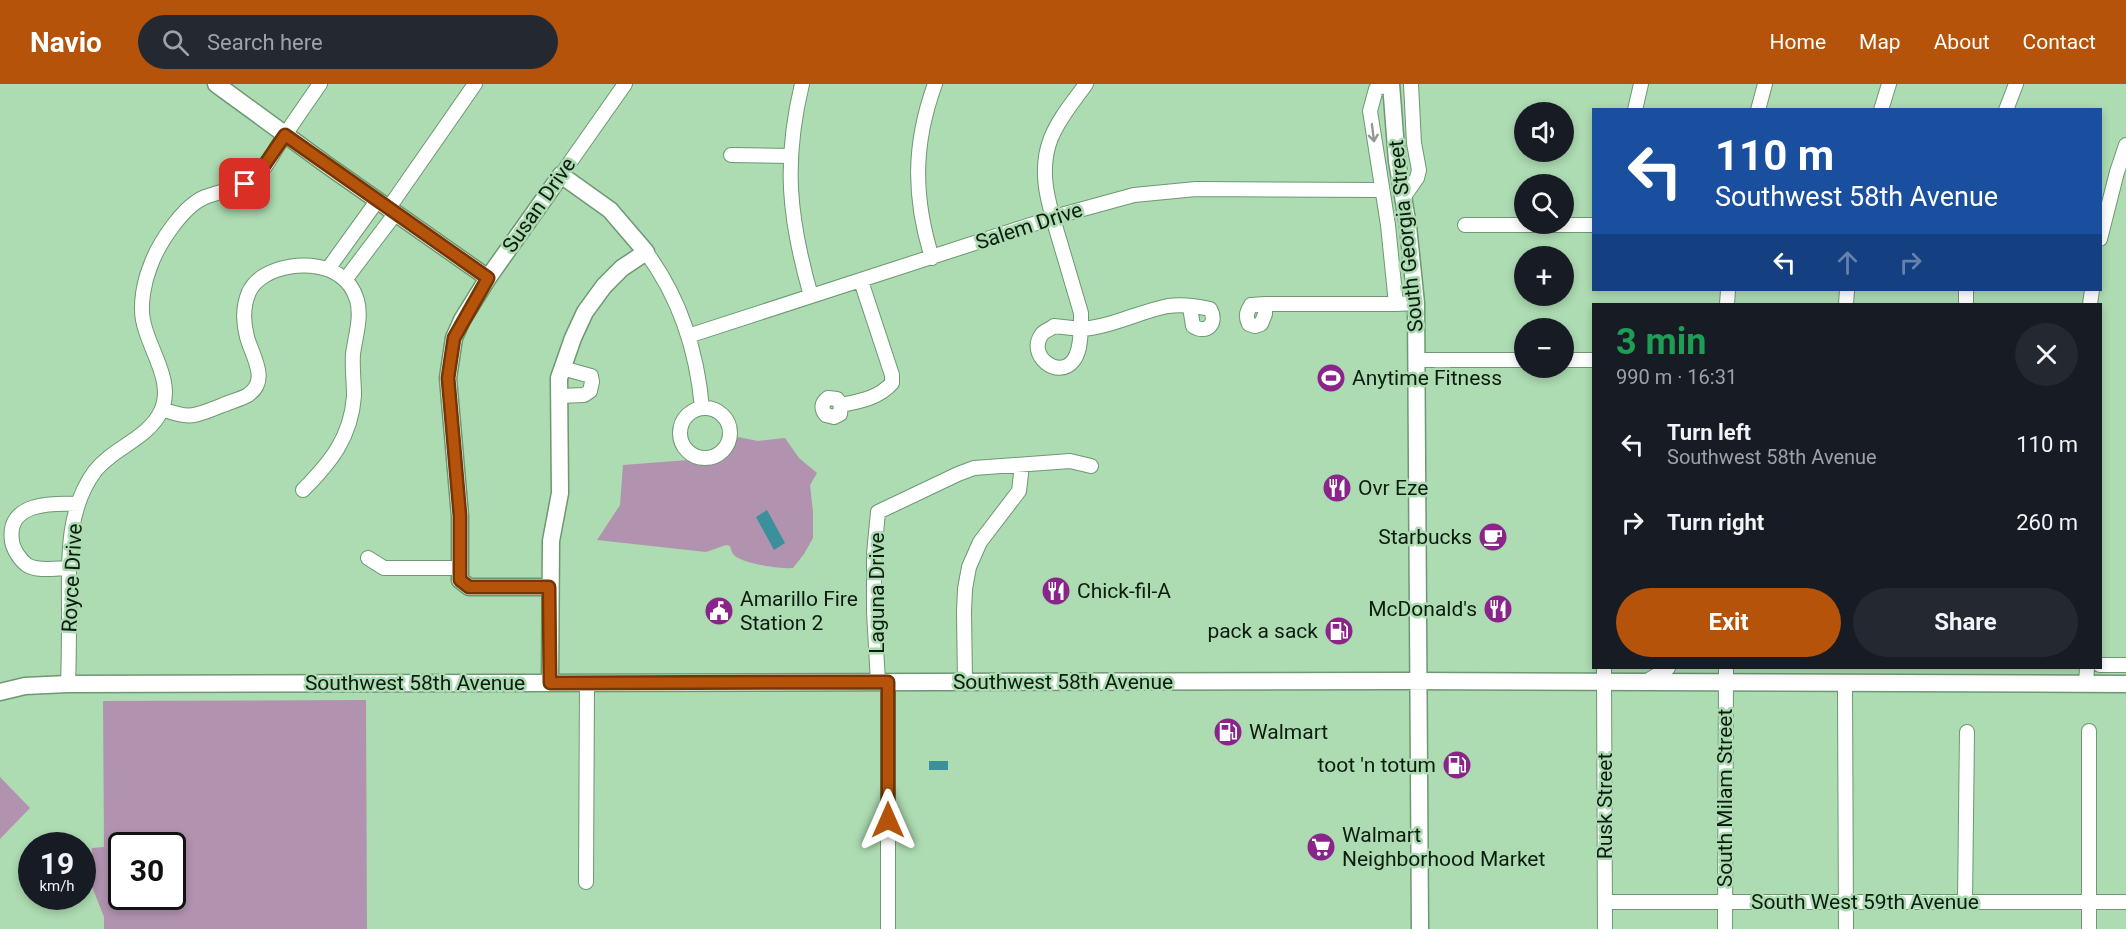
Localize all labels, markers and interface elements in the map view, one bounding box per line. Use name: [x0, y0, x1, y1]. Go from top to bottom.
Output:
search box: [138, 15, 558, 69]
text: Navio: [30, 26, 102, 59]
icon: search: [159, 26, 192, 59]
text: Search here: [207, 30, 323, 55]
text: Home: [1770, 30, 1826, 54]
text: Map: [1859, 30, 1901, 54]
text: About: [1934, 30, 1990, 54]
text: Contact: [2023, 30, 2096, 54]
map controls: [1514, 102, 1574, 378]
button: sound: [1514, 102, 1574, 162]
one-way arrow: [1368, 123, 1379, 143]
text: 110 m: [1715, 131, 1834, 180]
icon: left: [1616, 132, 1694, 210]
street label: South Georgia Street: [1384, 139, 1428, 333]
street label: Susan Drive: [498, 153, 580, 257]
pin: [219, 158, 270, 209]
icon: arrive: [228, 167, 261, 200]
button: search: [1514, 174, 1574, 234]
text: Southwest 58th Avenue: [1715, 181, 1998, 213]
street label: Salem Drive: [973, 197, 1085, 255]
button: +: [1514, 246, 1574, 306]
icon: left: [1768, 246, 1801, 279]
icon: ahead: [1831, 246, 1864, 279]
icon: right: [1894, 246, 1927, 279]
button: −: [1514, 318, 1574, 378]
text: 3 min: [1616, 321, 1707, 363]
button: close: [2015, 323, 2078, 386]
sports icon: Anytime Fitness: [1315, 362, 1347, 394]
text: 990 m · 16:31: [1616, 365, 1737, 389]
place label: Anytime Fitness: [1352, 366, 1502, 390]
text: Turn left: [1667, 420, 1751, 445]
icon: left: [1616, 428, 1649, 461]
text: 110 m: [2016, 432, 2078, 457]
text: Southwest 58th Avenue: [1667, 445, 1877, 469]
restaurant icon: Ovr Eze: [1321, 472, 1353, 504]
place label: Ovr Eze: [1358, 476, 1428, 500]
icon: right: [1616, 506, 1649, 539]
text: Turn right: [1667, 510, 1764, 535]
text: 260 m: [2016, 510, 2078, 535]
cafe icon: Starbucks: [1477, 521, 1509, 553]
street label: Royce Drive: [57, 523, 87, 633]
place label: Starbucks: [1378, 525, 1472, 549]
street label: Laguna Drive: [865, 532, 889, 654]
restaurant icon: Chick-fil-A: [1040, 575, 1072, 607]
place label: Chick-fil-A: [1077, 579, 1171, 603]
place label: Amarillo Fire Station 2: [740, 587, 858, 635]
button: Exit: [1616, 588, 1841, 657]
button: Share: [1853, 588, 2078, 657]
restaurant icon: McDonald's: [1482, 593, 1514, 625]
public building icon: Amarillo Fire Station 2: [703, 595, 735, 627]
place label: McDonald's: [1368, 597, 1477, 621]
fuel station icon: pack a sack: [1323, 615, 1355, 647]
place label: pack a sack: [1207, 619, 1318, 643]
street label: Southwest 58th Avenue: [953, 670, 1173, 694]
street label: Southwest 58th Avenue: [305, 671, 525, 695]
street label: South Milam Street: [1713, 709, 1737, 887]
fuel station icon: Walmart: [1212, 716, 1244, 748]
place label: Walmart: [1249, 720, 1328, 744]
fuel station icon: toot 'n totum: [1441, 749, 1473, 781]
place label: toot 'n totum: [1318, 753, 1436, 777]
street label: Rusk Street: [1593, 753, 1617, 859]
position arrow: [856, 788, 920, 852]
place label: Walmart Neighborhood Market: [1342, 823, 1545, 871]
supermarket icon: Walmart Neighborhood Market: [1305, 831, 1337, 863]
speed limit sign: 30: [108, 832, 186, 910]
text: 19: [40, 846, 74, 881]
text: km/h: [39, 877, 75, 895]
street label: South West 59th Avenue: [1751, 890, 1979, 914]

